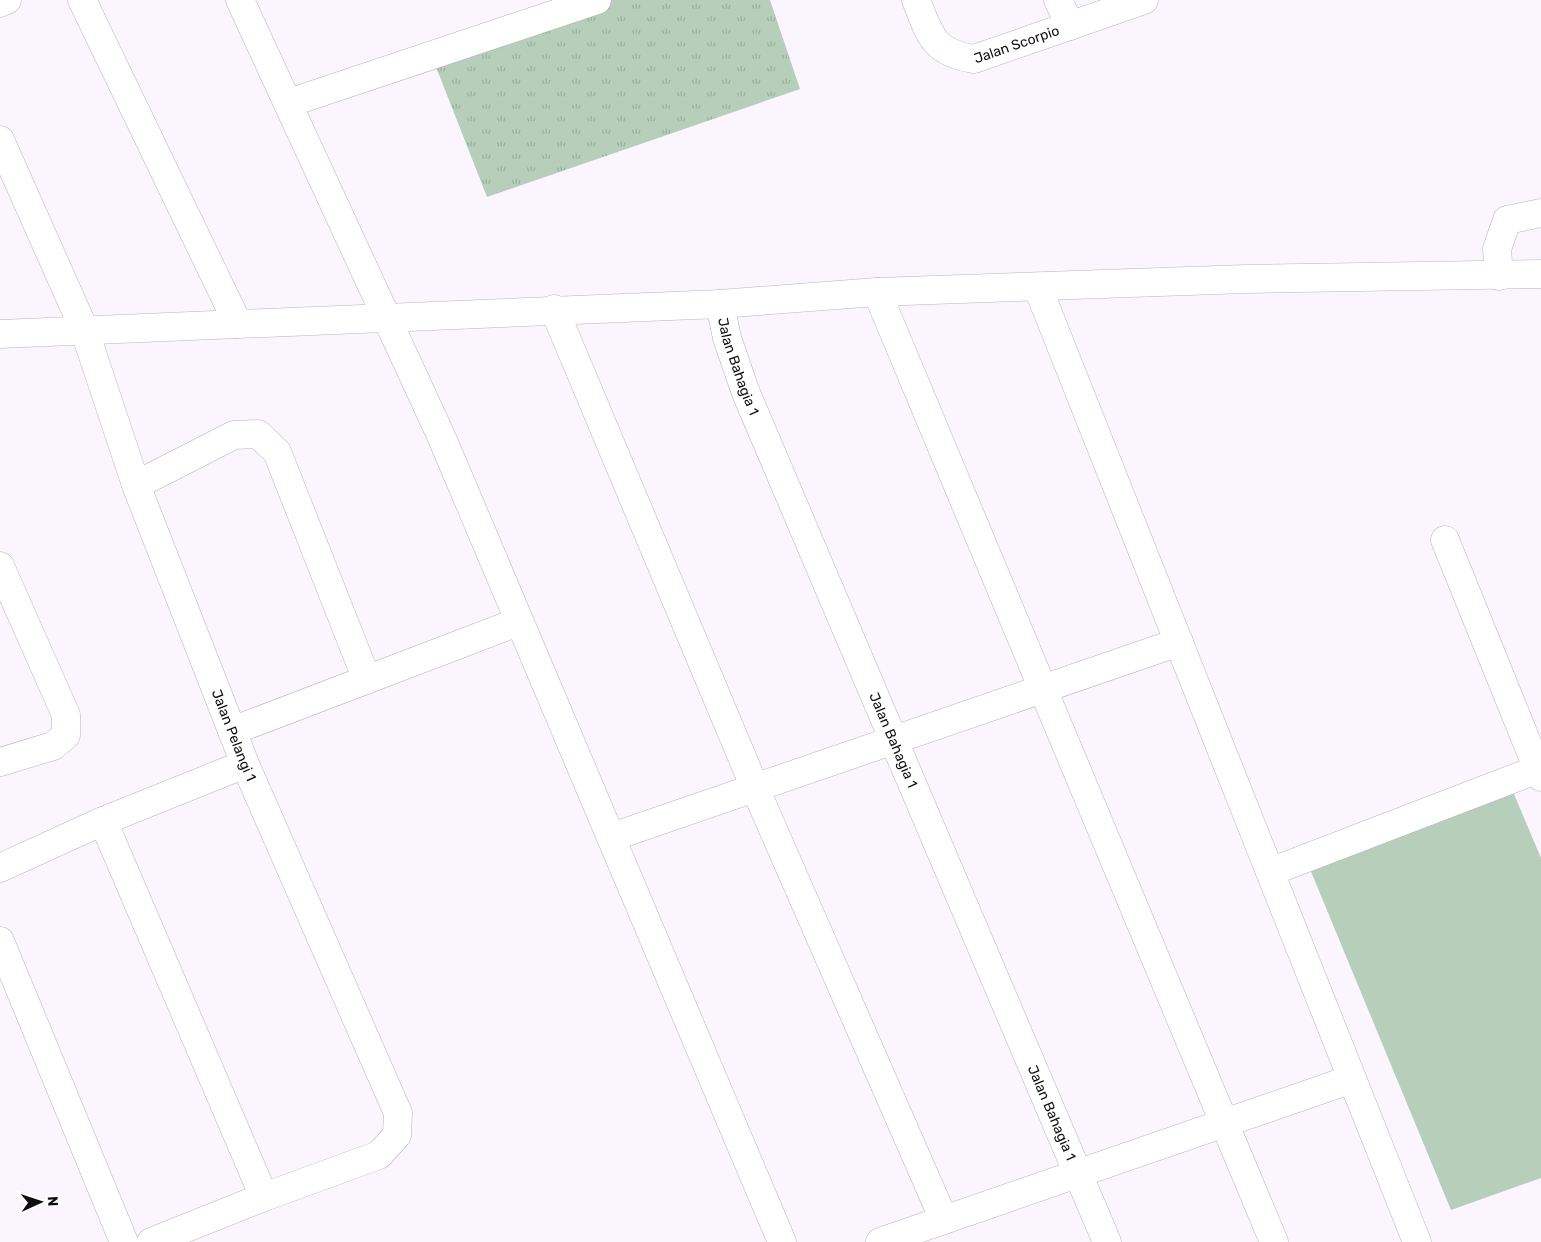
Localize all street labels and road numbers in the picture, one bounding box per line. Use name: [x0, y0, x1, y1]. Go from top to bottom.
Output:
street label: Jalan Scorpio: [972, 22, 1061, 67]
street label: Jalan Bahagia 1: [715, 316, 763, 418]
street label: Jalan Pelangi 1: [208, 687, 260, 784]
street label: Jalan Bahagia 1: [866, 690, 921, 790]
street label: Jalan Bahagia 1: [1024, 1063, 1080, 1163]

